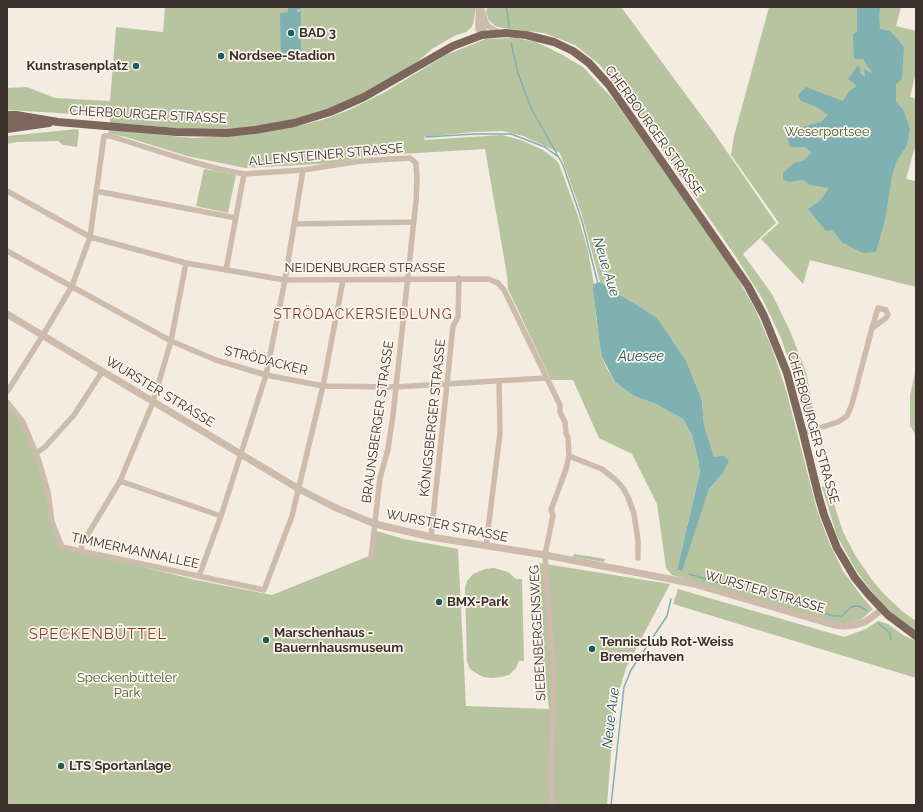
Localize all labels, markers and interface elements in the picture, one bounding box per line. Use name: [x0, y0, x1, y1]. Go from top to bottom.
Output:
place label: BAD 3: [299, 25, 336, 41]
marker: BAD 3: [286, 28, 296, 38]
place label: Nordsee-Stadion: [229, 48, 335, 64]
marker: Nordsee-Stadion: [216, 51, 226, 61]
place label: Kunstrasenplatz: [27, 58, 128, 74]
marker: Kunstrasenplatz: [131, 61, 141, 71]
street label: CHERBOURGER STRASSE: [601, 63, 707, 199]
street label: CHERBOURGER STRASSE: [69, 103, 227, 127]
park label: Weserportsee: [784, 124, 870, 140]
street label: ALLENSTEINER STRASSE: [248, 140, 404, 170]
water label: Neue Aue: [589, 235, 623, 299]
street label: NEIDENBURGER STRASSE: [284, 260, 446, 276]
district label: STRÖDACKERSIEDLUNG: [273, 307, 453, 323]
street label: KÖNIGSBERGER STRASSE: [417, 338, 449, 498]
street label: BRAUNSBERGER STRASSE: [359, 340, 397, 504]
street label: STRÖDACKER: [223, 343, 309, 379]
water label: Auesee: [618, 349, 664, 365]
street label: CHERBOURGER STRASSE: [784, 350, 842, 506]
street label: WURSTER STRASSE: [103, 353, 217, 431]
street label: WURSTER STRASSE: [385, 507, 509, 545]
street label: TIMMERMANNALLEE: [70, 530, 200, 572]
street label: SIEBENBERGENSWEG: [527, 565, 549, 701]
street label: WURSTER STRASSE: [703, 567, 827, 617]
place label: BMX-Park: [447, 594, 508, 610]
marker: BMX-Park: [434, 597, 444, 607]
district label: SPECKENBÜTTEL: [29, 625, 167, 643]
place label: Marschenhaus - Bauernhausmuseum: [274, 625, 403, 656]
place label: Tennisclub Rot-Weiss Bremerhaven: [600, 634, 734, 665]
marker: Marschenhaus - Bauernhausmuseum: [261, 635, 271, 645]
marker: Tennisclub Rot-Weiss Bremerhaven: [587, 644, 597, 654]
park label: Speckenbütteler Park: [77, 670, 177, 701]
water label: Neue Aue: [599, 687, 623, 749]
place label: LTS Sportanlage: [69, 758, 171, 774]
marker: LTS Sportanlage: [56, 761, 66, 771]

